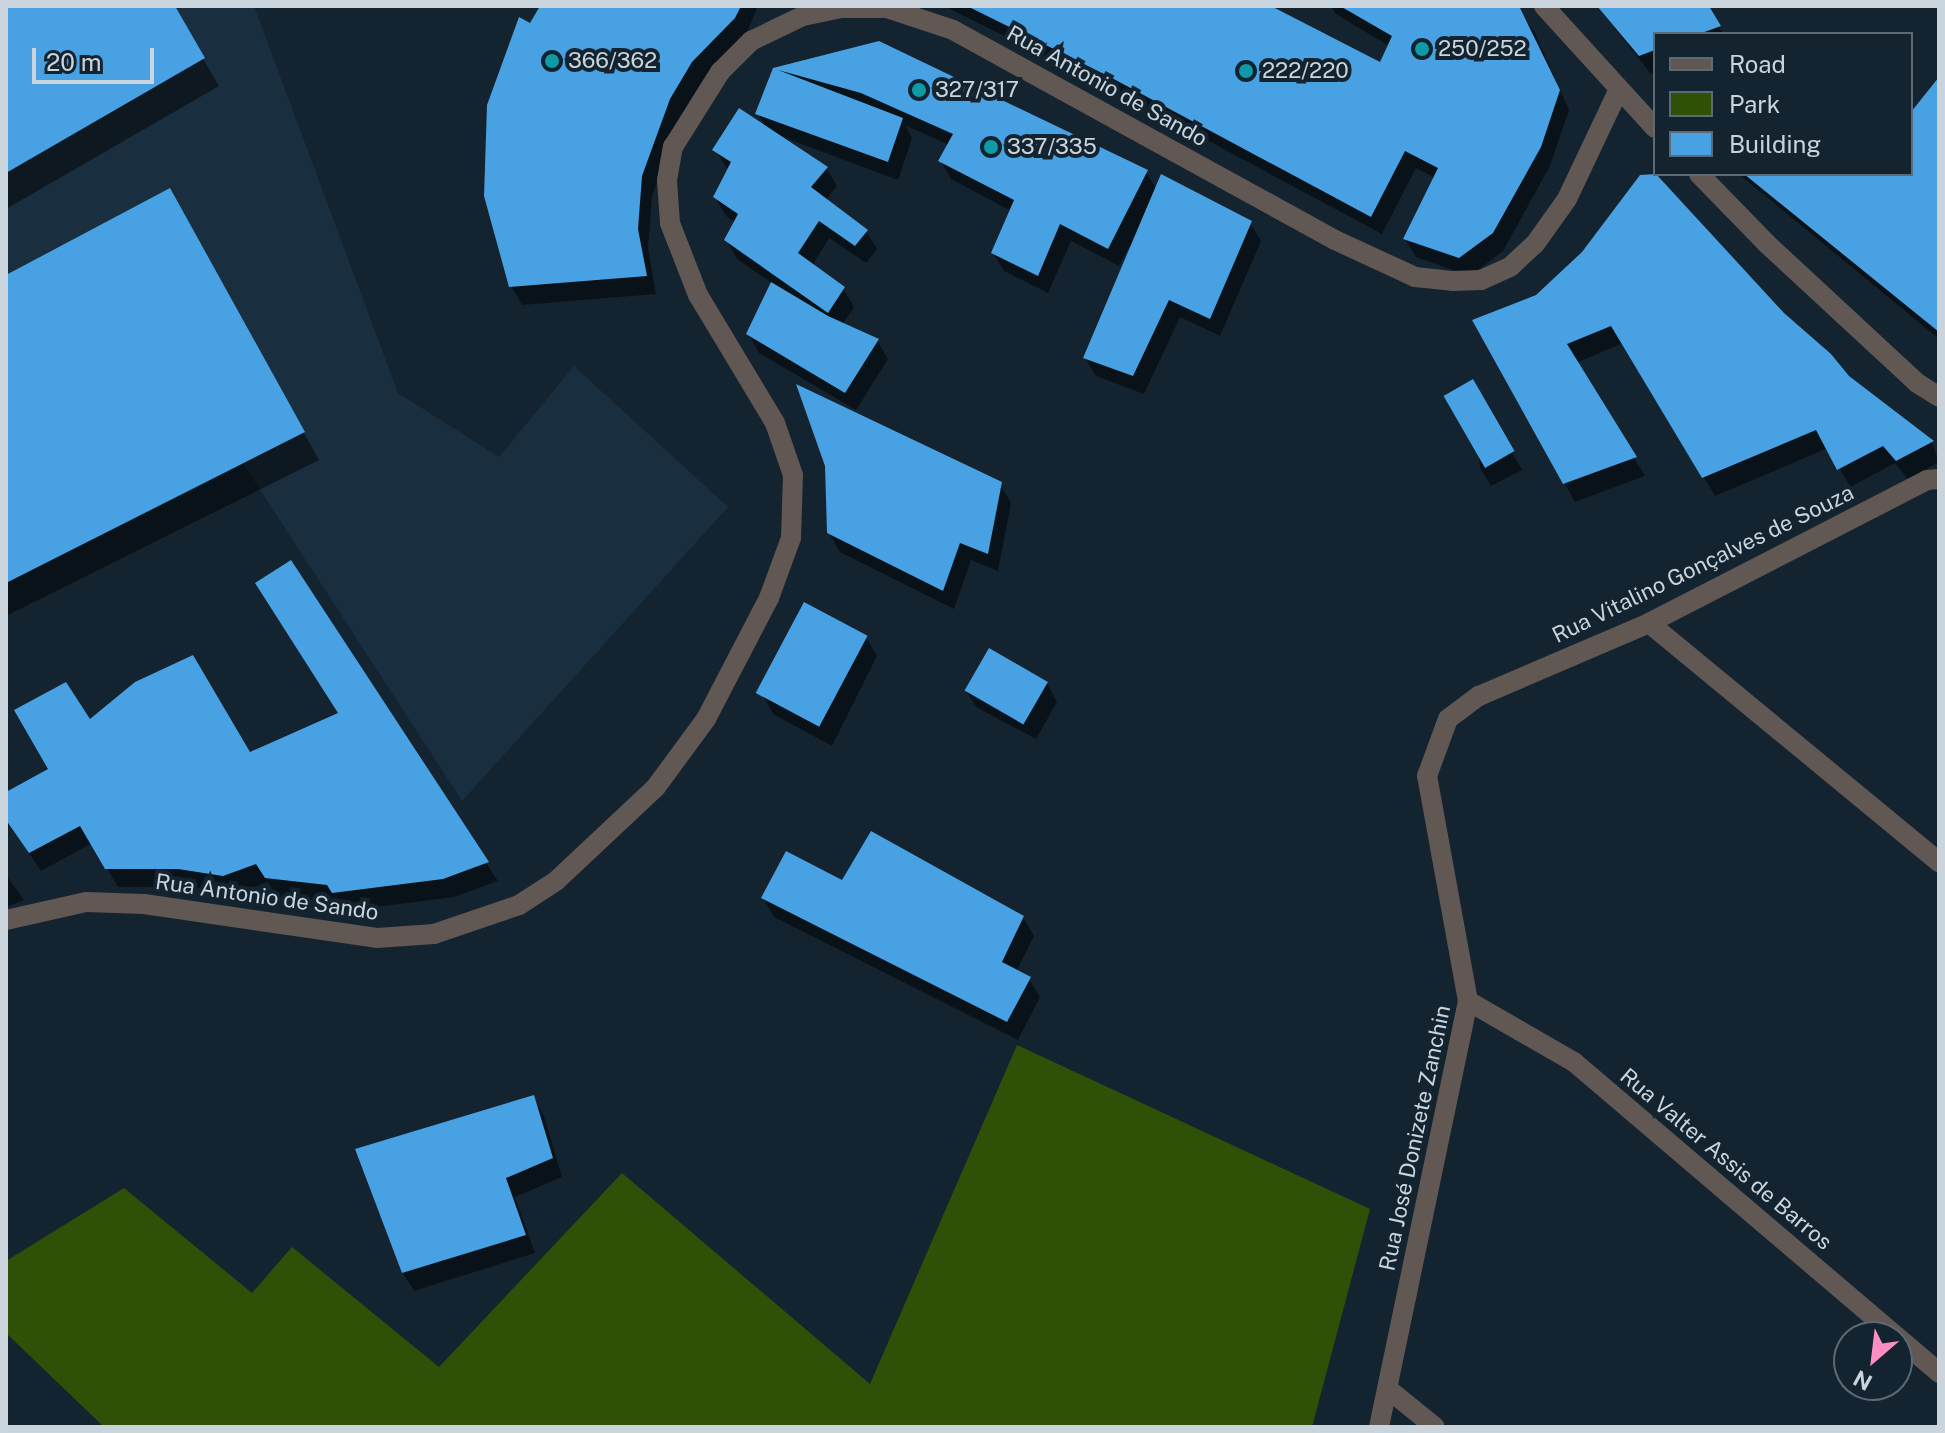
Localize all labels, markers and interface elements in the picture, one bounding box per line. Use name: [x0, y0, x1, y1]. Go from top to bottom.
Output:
street label: Rua Antonio de Sando: [1002, 20, 1212, 152]
scale bar: [36, 32, 158, 82]
legend: [1653, 32, 1913, 176]
place label: 250/252: [1438, 36, 1527, 62]
marker: 250/252: [1413, 40, 1431, 58]
text: 20 m: [46, 48, 102, 76]
place label: 366/362: [568, 48, 657, 74]
text: Road: [1729, 50, 1786, 78]
marker: 366/362: [543, 52, 561, 70]
place label: 222/220: [1262, 58, 1349, 84]
marker: 222/220: [1237, 62, 1255, 80]
place label: 327/317: [935, 77, 1019, 103]
marker: 327/317: [910, 81, 928, 99]
text: Park: [1729, 90, 1780, 118]
text: Building: [1729, 130, 1821, 158]
place label: 337/335: [1007, 134, 1097, 160]
marker: 337/335: [982, 138, 1000, 156]
street label: Rua Vitalino Gonçalves de Souza: [1547, 479, 1859, 649]
street label: Rua Antonio de Sando: [154, 868, 380, 926]
street label: Rua José Donizete Zanchin: [1374, 1003, 1456, 1273]
street label: Rua Valter Assis de Barros: [1614, 1062, 1838, 1256]
north arrow: [1833, 1321, 1913, 1401]
text: N: [1849, 1365, 1876, 1396]

